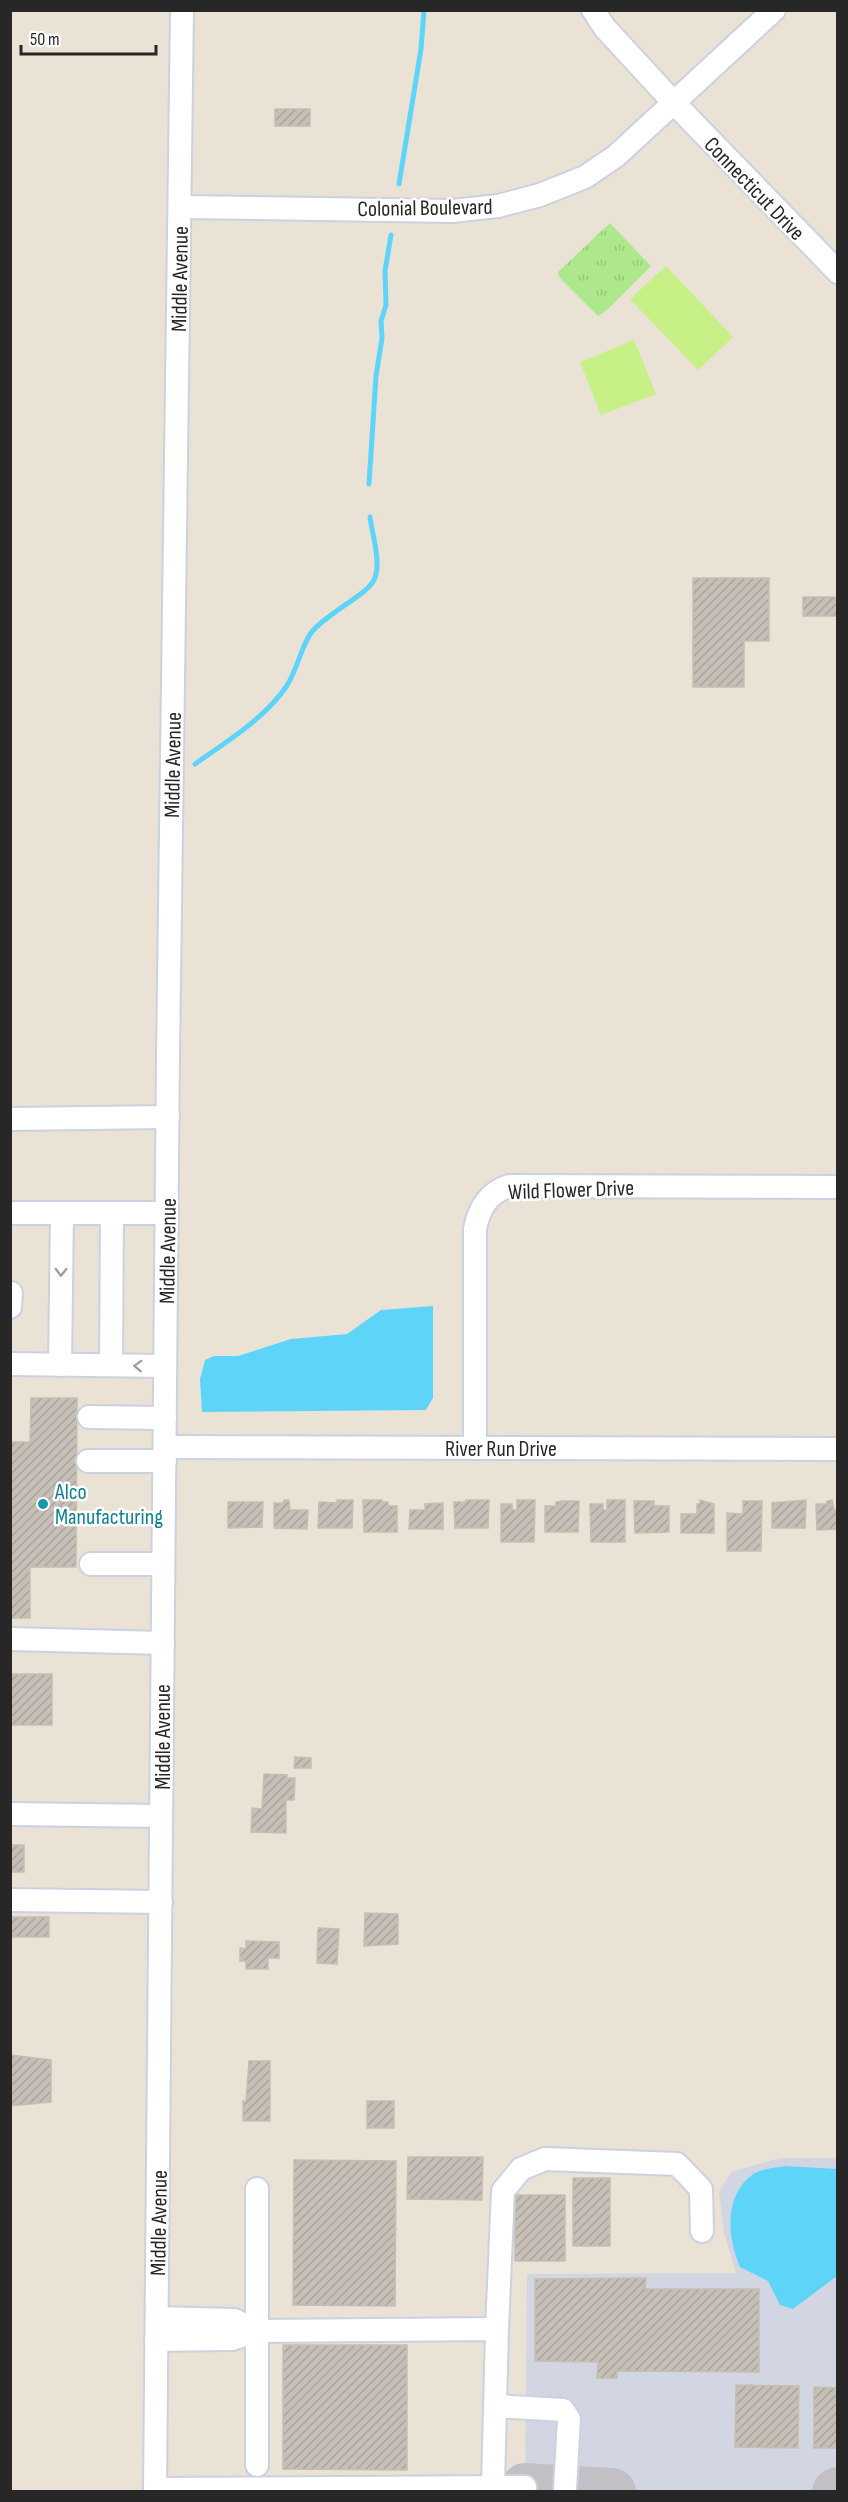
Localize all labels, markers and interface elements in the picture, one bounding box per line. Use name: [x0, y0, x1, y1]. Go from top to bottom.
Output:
scale bar: [21, 18, 156, 56]
text: 50 m: [30, 29, 60, 50]
street label: Connecticut Drive: [698, 132, 810, 246]
street label: Colonial Boulevard: [357, 194, 493, 223]
street label: Middle Avenue: [166, 226, 195, 332]
street label: Middle Avenue: [159, 712, 188, 818]
street label: Wild Flower Drive: [508, 1175, 634, 1206]
street label: Middle Avenue: [154, 1198, 183, 1304]
one-way arrow: [55, 1267, 67, 1276]
one-way arrow: [134, 1359, 143, 1372]
street label: River Run Drive: [445, 1436, 557, 1463]
place label: Alco Manufacturing: [54, 1479, 163, 1531]
marker: Alco Manufacturing: [36, 1497, 50, 1511]
street label: Middle Avenue: [150, 1684, 177, 1790]
street label: Middle Avenue: [145, 2170, 174, 2276]

